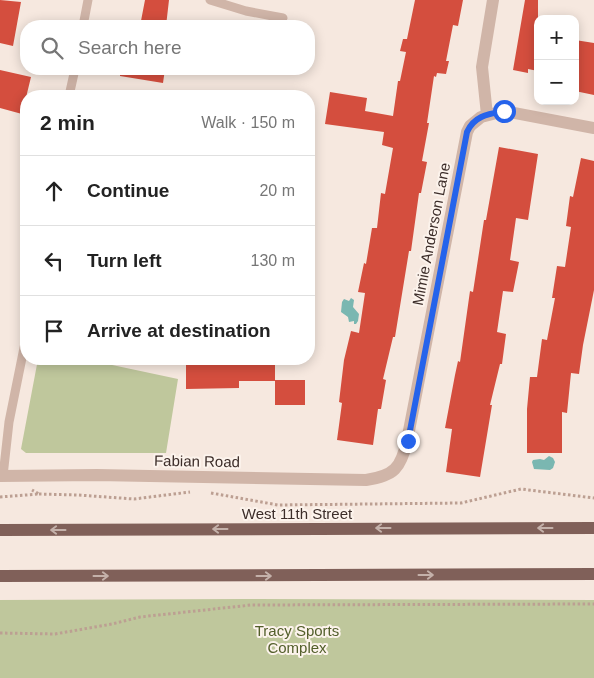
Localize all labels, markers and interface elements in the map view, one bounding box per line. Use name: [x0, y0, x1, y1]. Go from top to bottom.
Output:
map controls: [534, 15, 579, 105]
button: +: [534, 15, 579, 60]
search box: [20, 20, 315, 75]
icon: search: [38, 34, 66, 62]
text: Search here: [78, 37, 182, 58]
button: −: [534, 60, 579, 105]
route start: [493, 100, 516, 123]
text: 2 min: [40, 111, 95, 134]
text: Walk · 150 m: [201, 114, 295, 131]
street label: Mimie Anderson Lane: [409, 161, 453, 307]
icon: ahead: [40, 177, 68, 205]
text: Continue: [87, 180, 169, 201]
text: 20 m: [259, 182, 295, 199]
icon: left: [40, 247, 68, 275]
text: Turn left: [87, 250, 162, 271]
text: 130 m: [251, 252, 295, 269]
icon: arrive: [40, 317, 68, 345]
text: Arrive at destination: [87, 320, 271, 341]
route end: [397, 430, 420, 453]
street label: Fabian Road: [154, 452, 240, 470]
street label: West 11th Street: [242, 505, 353, 522]
one-way arrow: [375, 523, 392, 533]
one-way arrow: [538, 523, 554, 533]
one-way arrow: [213, 524, 229, 534]
one-way arrow: [50, 525, 66, 535]
one-way arrow: [418, 570, 434, 580]
one-way arrow: [92, 571, 109, 581]
one-way arrow: [255, 571, 271, 580]
park label: Tracy Sports Complex: [255, 622, 339, 656]

